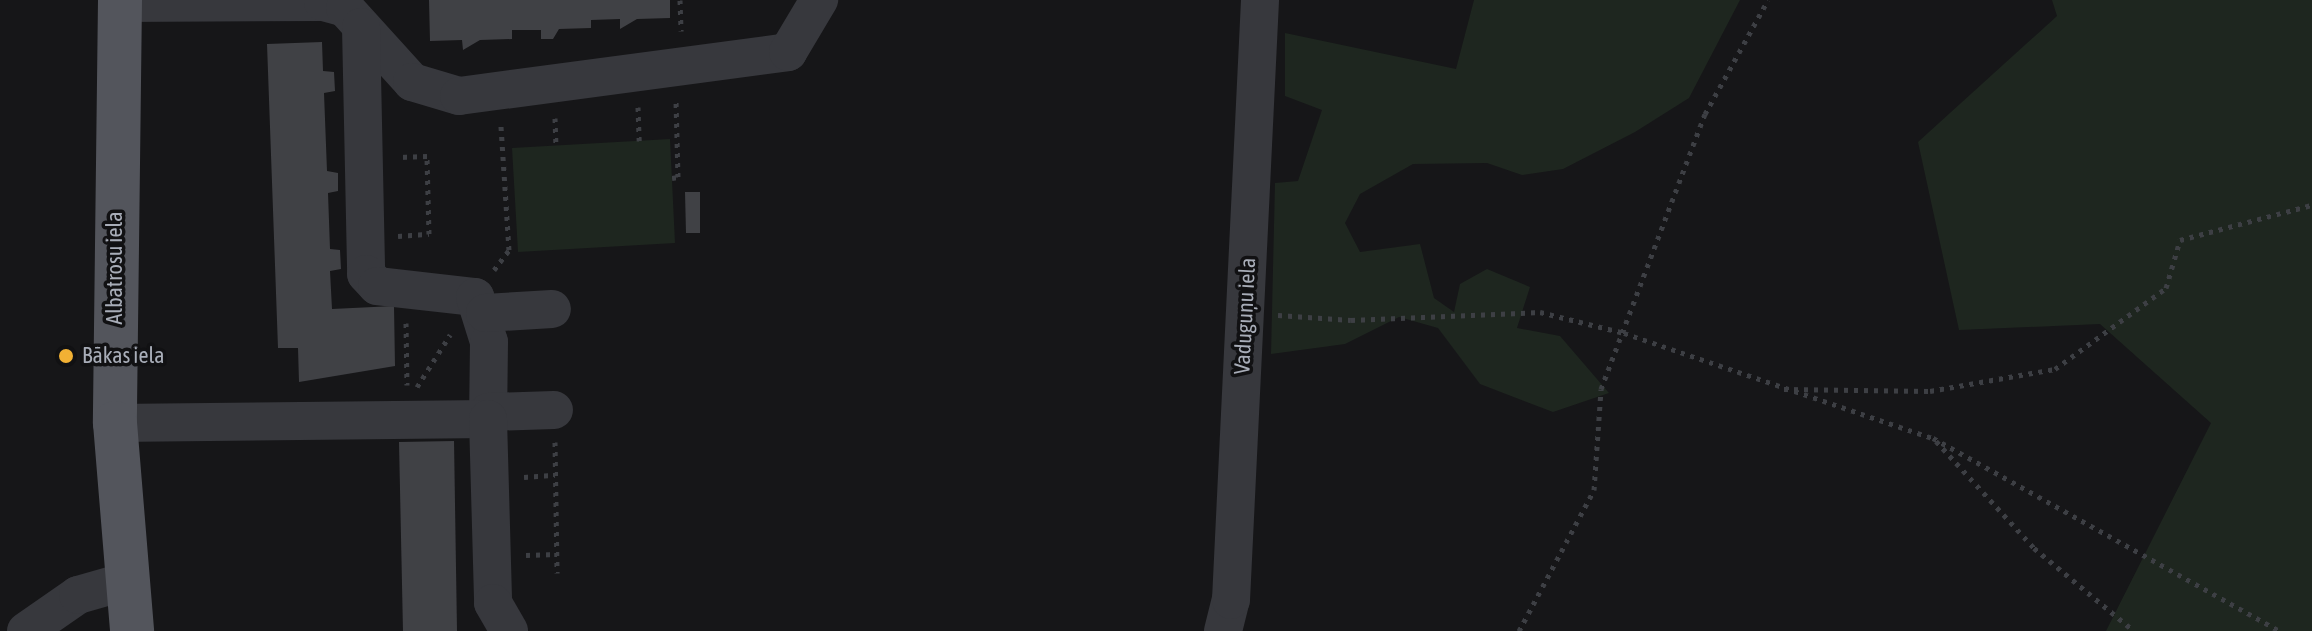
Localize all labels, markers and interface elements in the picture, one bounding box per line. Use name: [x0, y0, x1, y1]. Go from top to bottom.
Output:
street label: Albatrosu iela: [102, 212, 128, 324]
street label: Vaduguņu iela: [1229, 257, 1261, 375]
place label: Bākas iela: [82, 343, 164, 369]
marker: Bākas iela: [57, 347, 75, 365]

